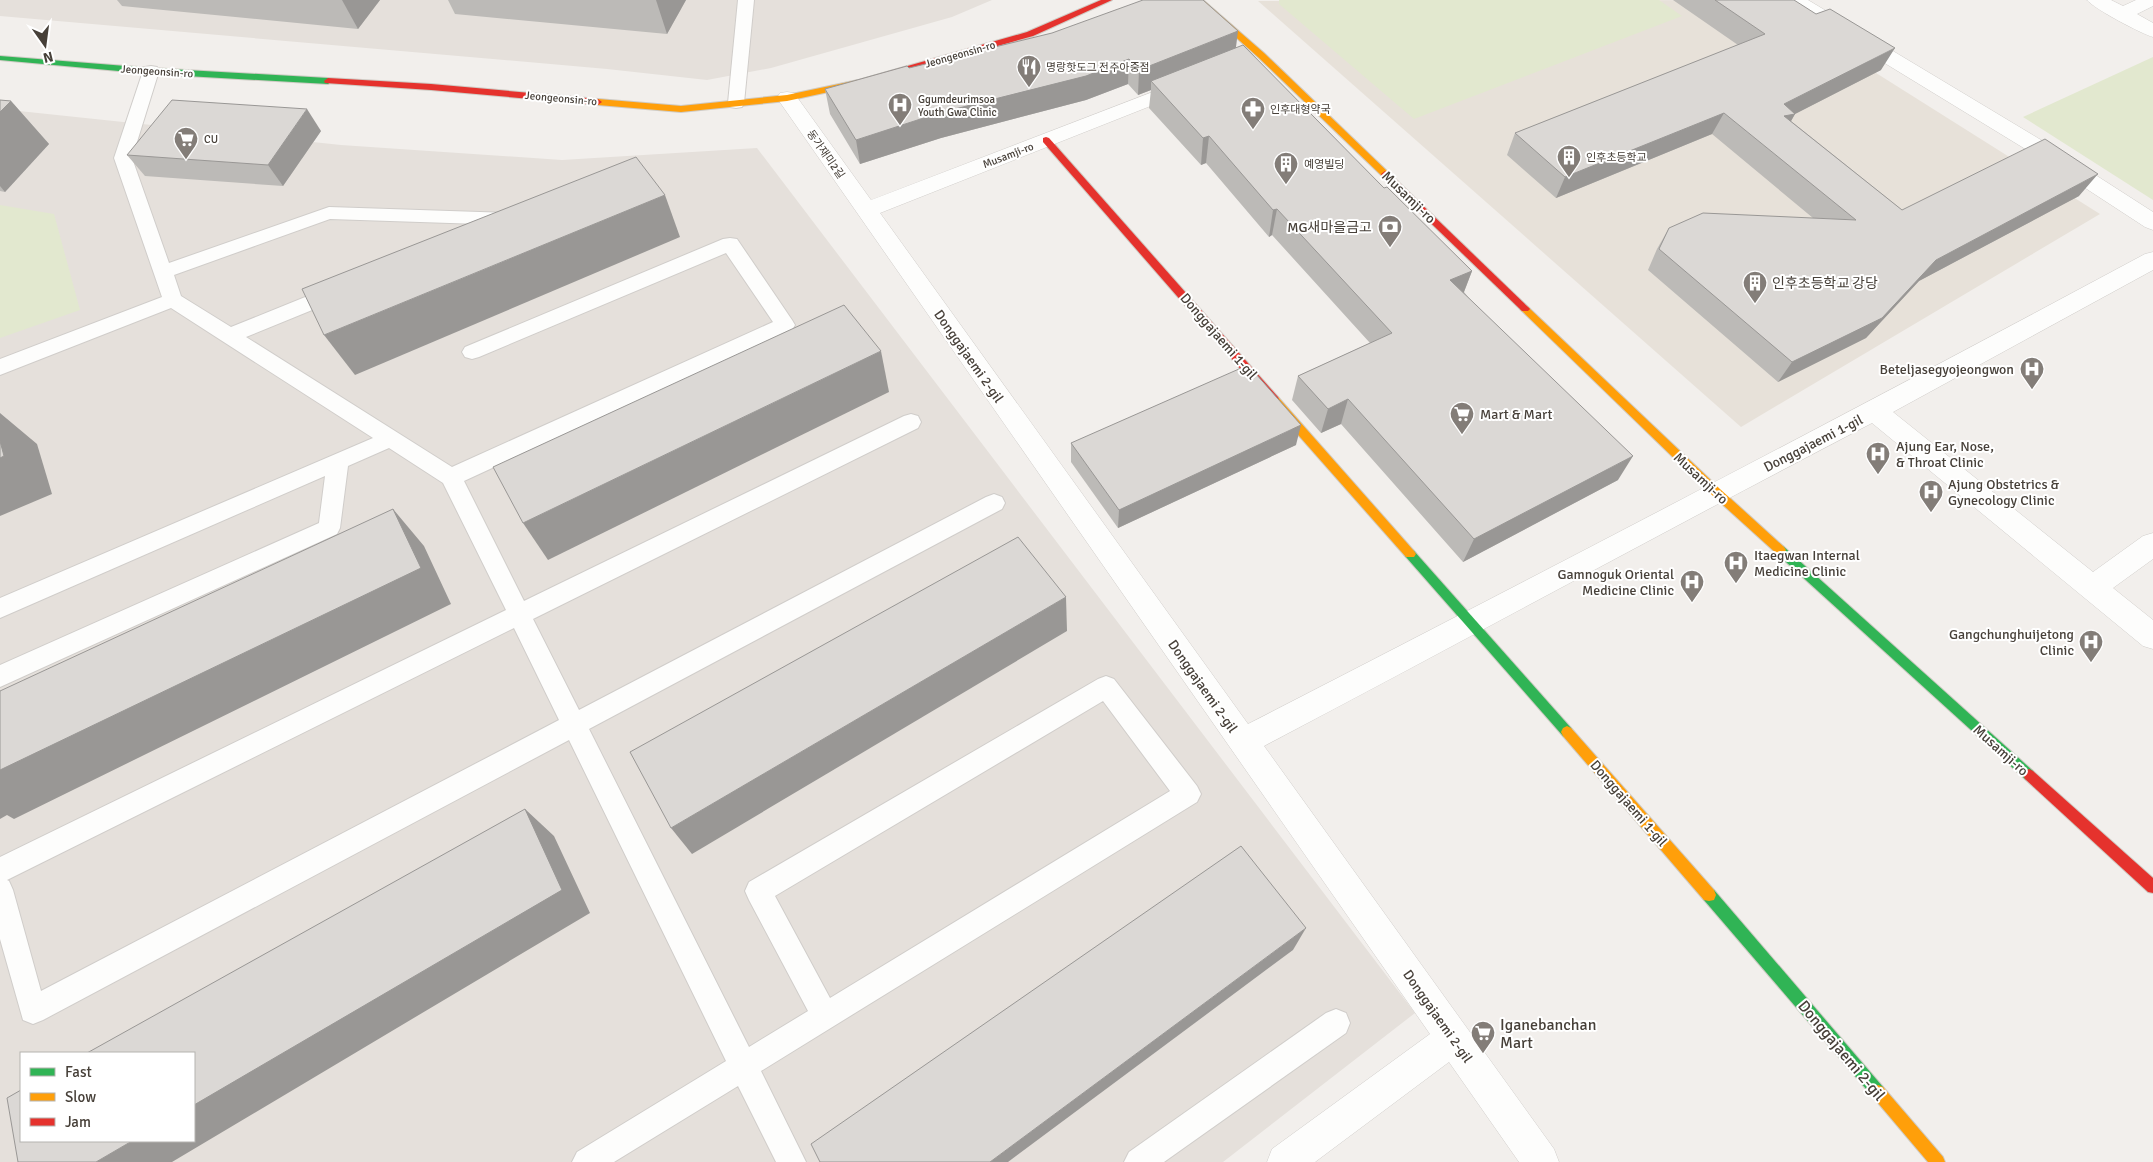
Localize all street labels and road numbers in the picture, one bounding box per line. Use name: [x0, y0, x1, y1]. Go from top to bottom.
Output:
street label: Jeongeonsin-ro: [924, 38, 997, 71]
street label: Jeongeonsin-ro: [120, 62, 194, 81]
street label: Jeongeonsin-ro: [524, 89, 598, 108]
street label: 동가재미2길: [804, 127, 847, 181]
street label: Musamji-ro: [981, 140, 1036, 171]
street label: Musamji-ro: [1378, 168, 1439, 227]
street label: Donggajaemi 1-gil: [1176, 290, 1261, 383]
street label: Donggajaemi 2-gil: [930, 307, 1007, 406]
street label: Donggajaemi 1-gil: [1761, 411, 1866, 476]
street label: Musamji-ro: [1670, 449, 1731, 508]
street label: Donggajaemi 2-gil: [1164, 637, 1241, 736]
street label: Musamji-ro: [1970, 721, 2032, 779]
street label: Donggajaemi 1-gil: [1586, 757, 1671, 850]
street label: Donggajaemi 2-gil: [1399, 967, 1476, 1066]
street label: Donggajaemi 2-gil: [1793, 996, 1889, 1105]

